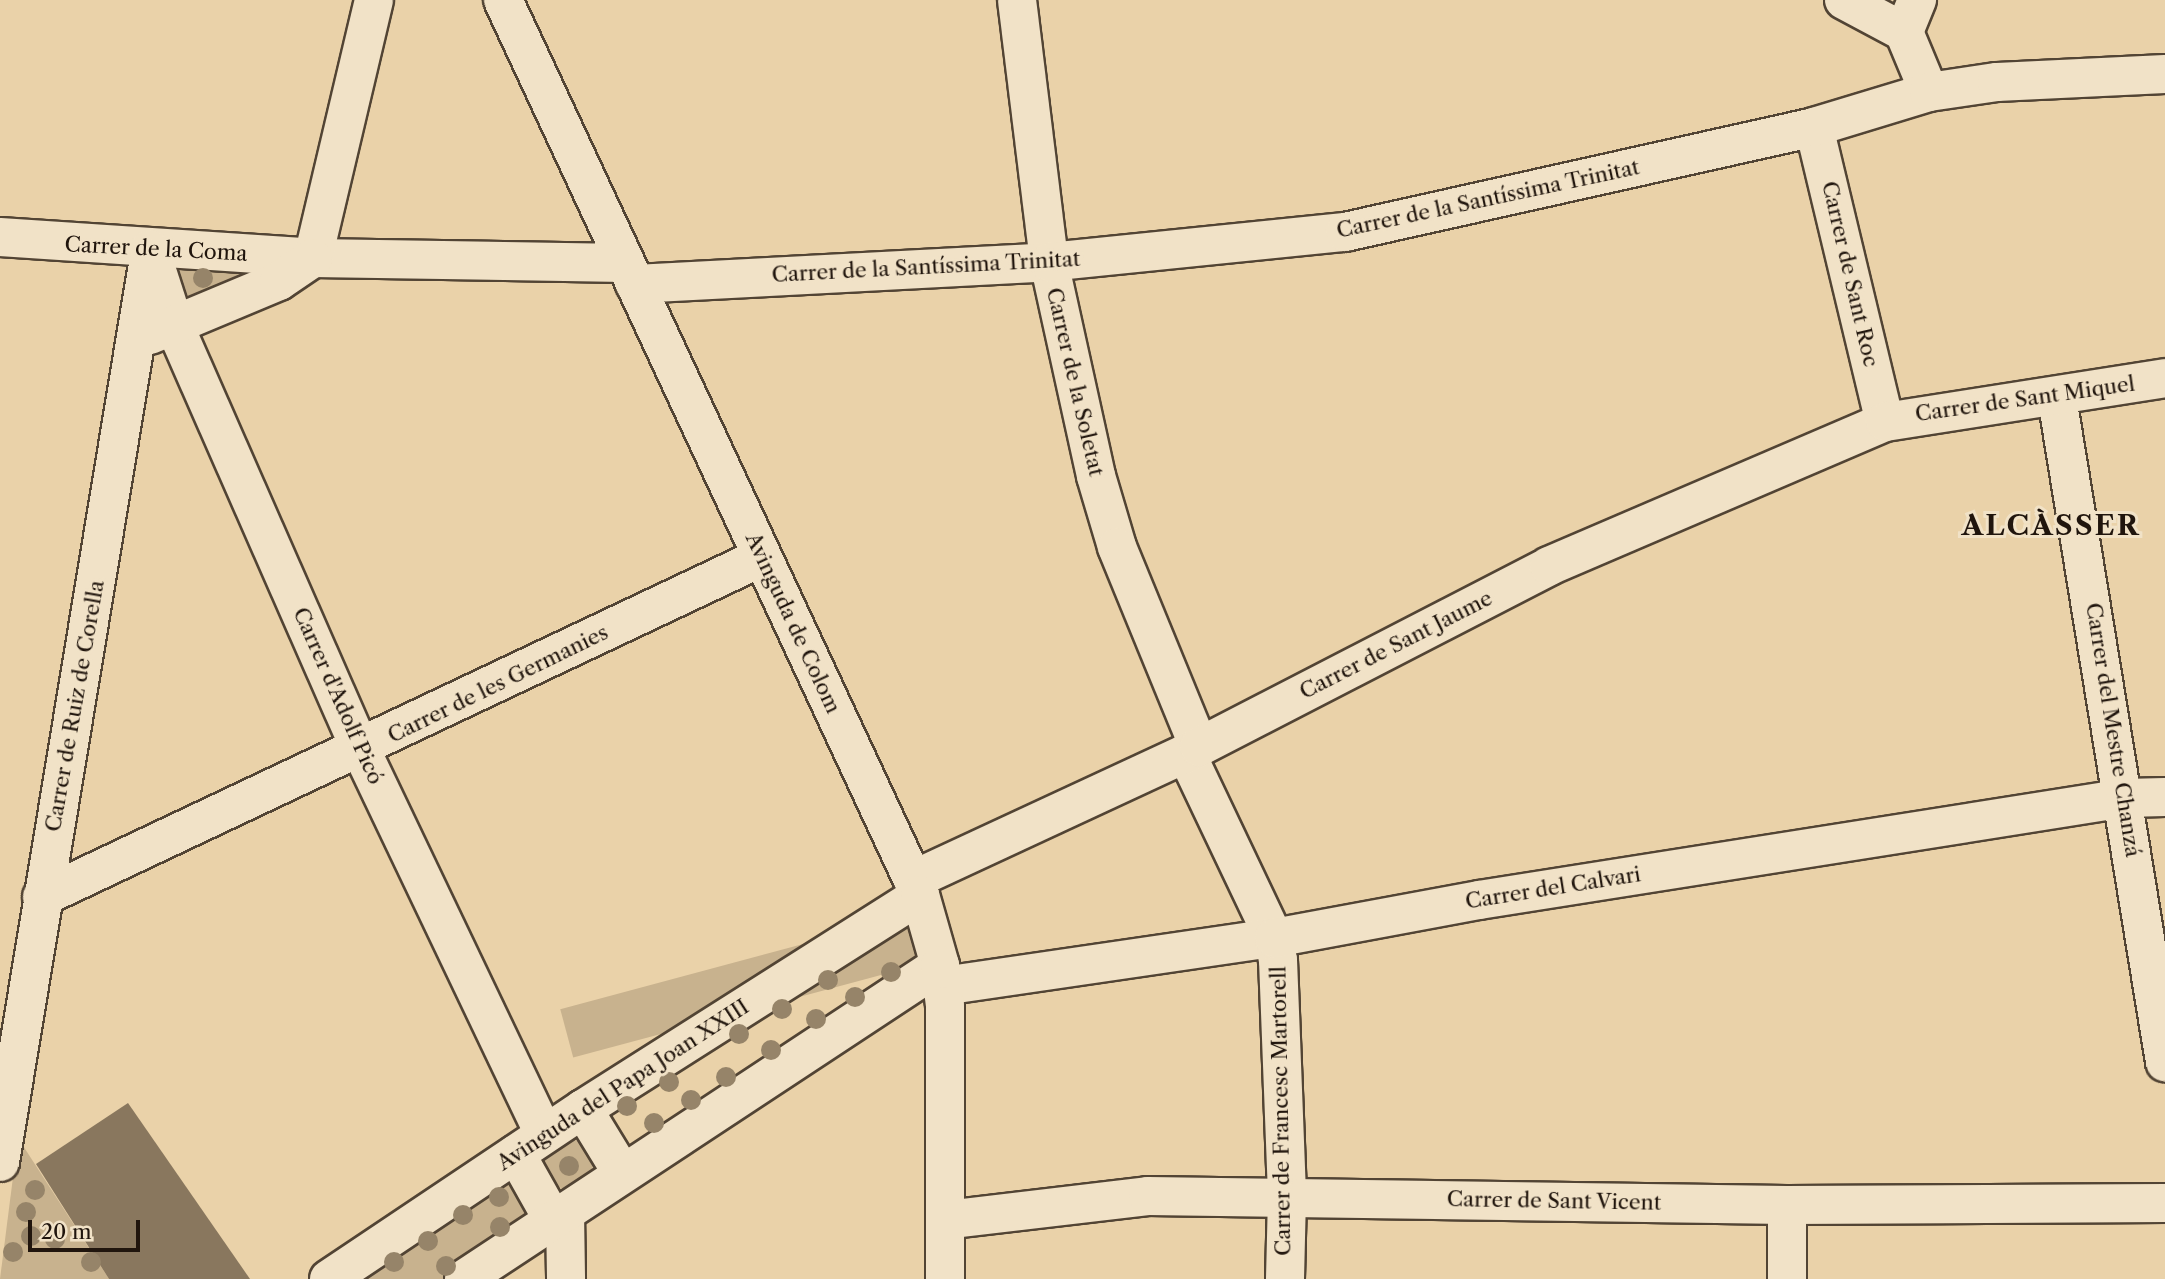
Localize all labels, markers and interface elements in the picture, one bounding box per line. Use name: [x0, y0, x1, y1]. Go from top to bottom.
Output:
street label: Carrer de la Santíssima Trinitat: [1334, 154, 1642, 244]
street label: Carrer de Sant Roc: [1816, 179, 1884, 369]
street label: Carrer de la Coma: [64, 232, 248, 266]
street label: Carrer de la Santíssima Trinitat: [770, 246, 1082, 288]
street label: Carrer de la Soletat: [1041, 285, 1109, 479]
street label: Carrer de Sant Miquel: [1913, 371, 2137, 427]
district label: ALCÀSSER: [1963, 508, 2139, 542]
street label: Avinguda de Colom: [740, 529, 846, 717]
street label: Carrer de Ruiz de Corella: [40, 578, 110, 834]
street label: Carrer de Sant Jaume: [1295, 585, 1497, 705]
street label: Carrer del Mestre Chanzá: [2080, 601, 2146, 859]
street label: Carrer d'Adolf Picó: [288, 603, 388, 789]
street label: Carrer de les Germanies: [384, 620, 612, 748]
street label: Carrer del Calvari: [1463, 862, 1643, 914]
street label: Carrer de Francesc Martorell: [1266, 966, 1296, 1256]
street label: Avinguda del Papa Joan XXIII: [492, 994, 754, 1176]
street label: Carrer de Sant Vicent: [1446, 1187, 1662, 1215]
scale bar: [32, 1206, 144, 1250]
text: 20 m: [41, 1219, 92, 1244]

